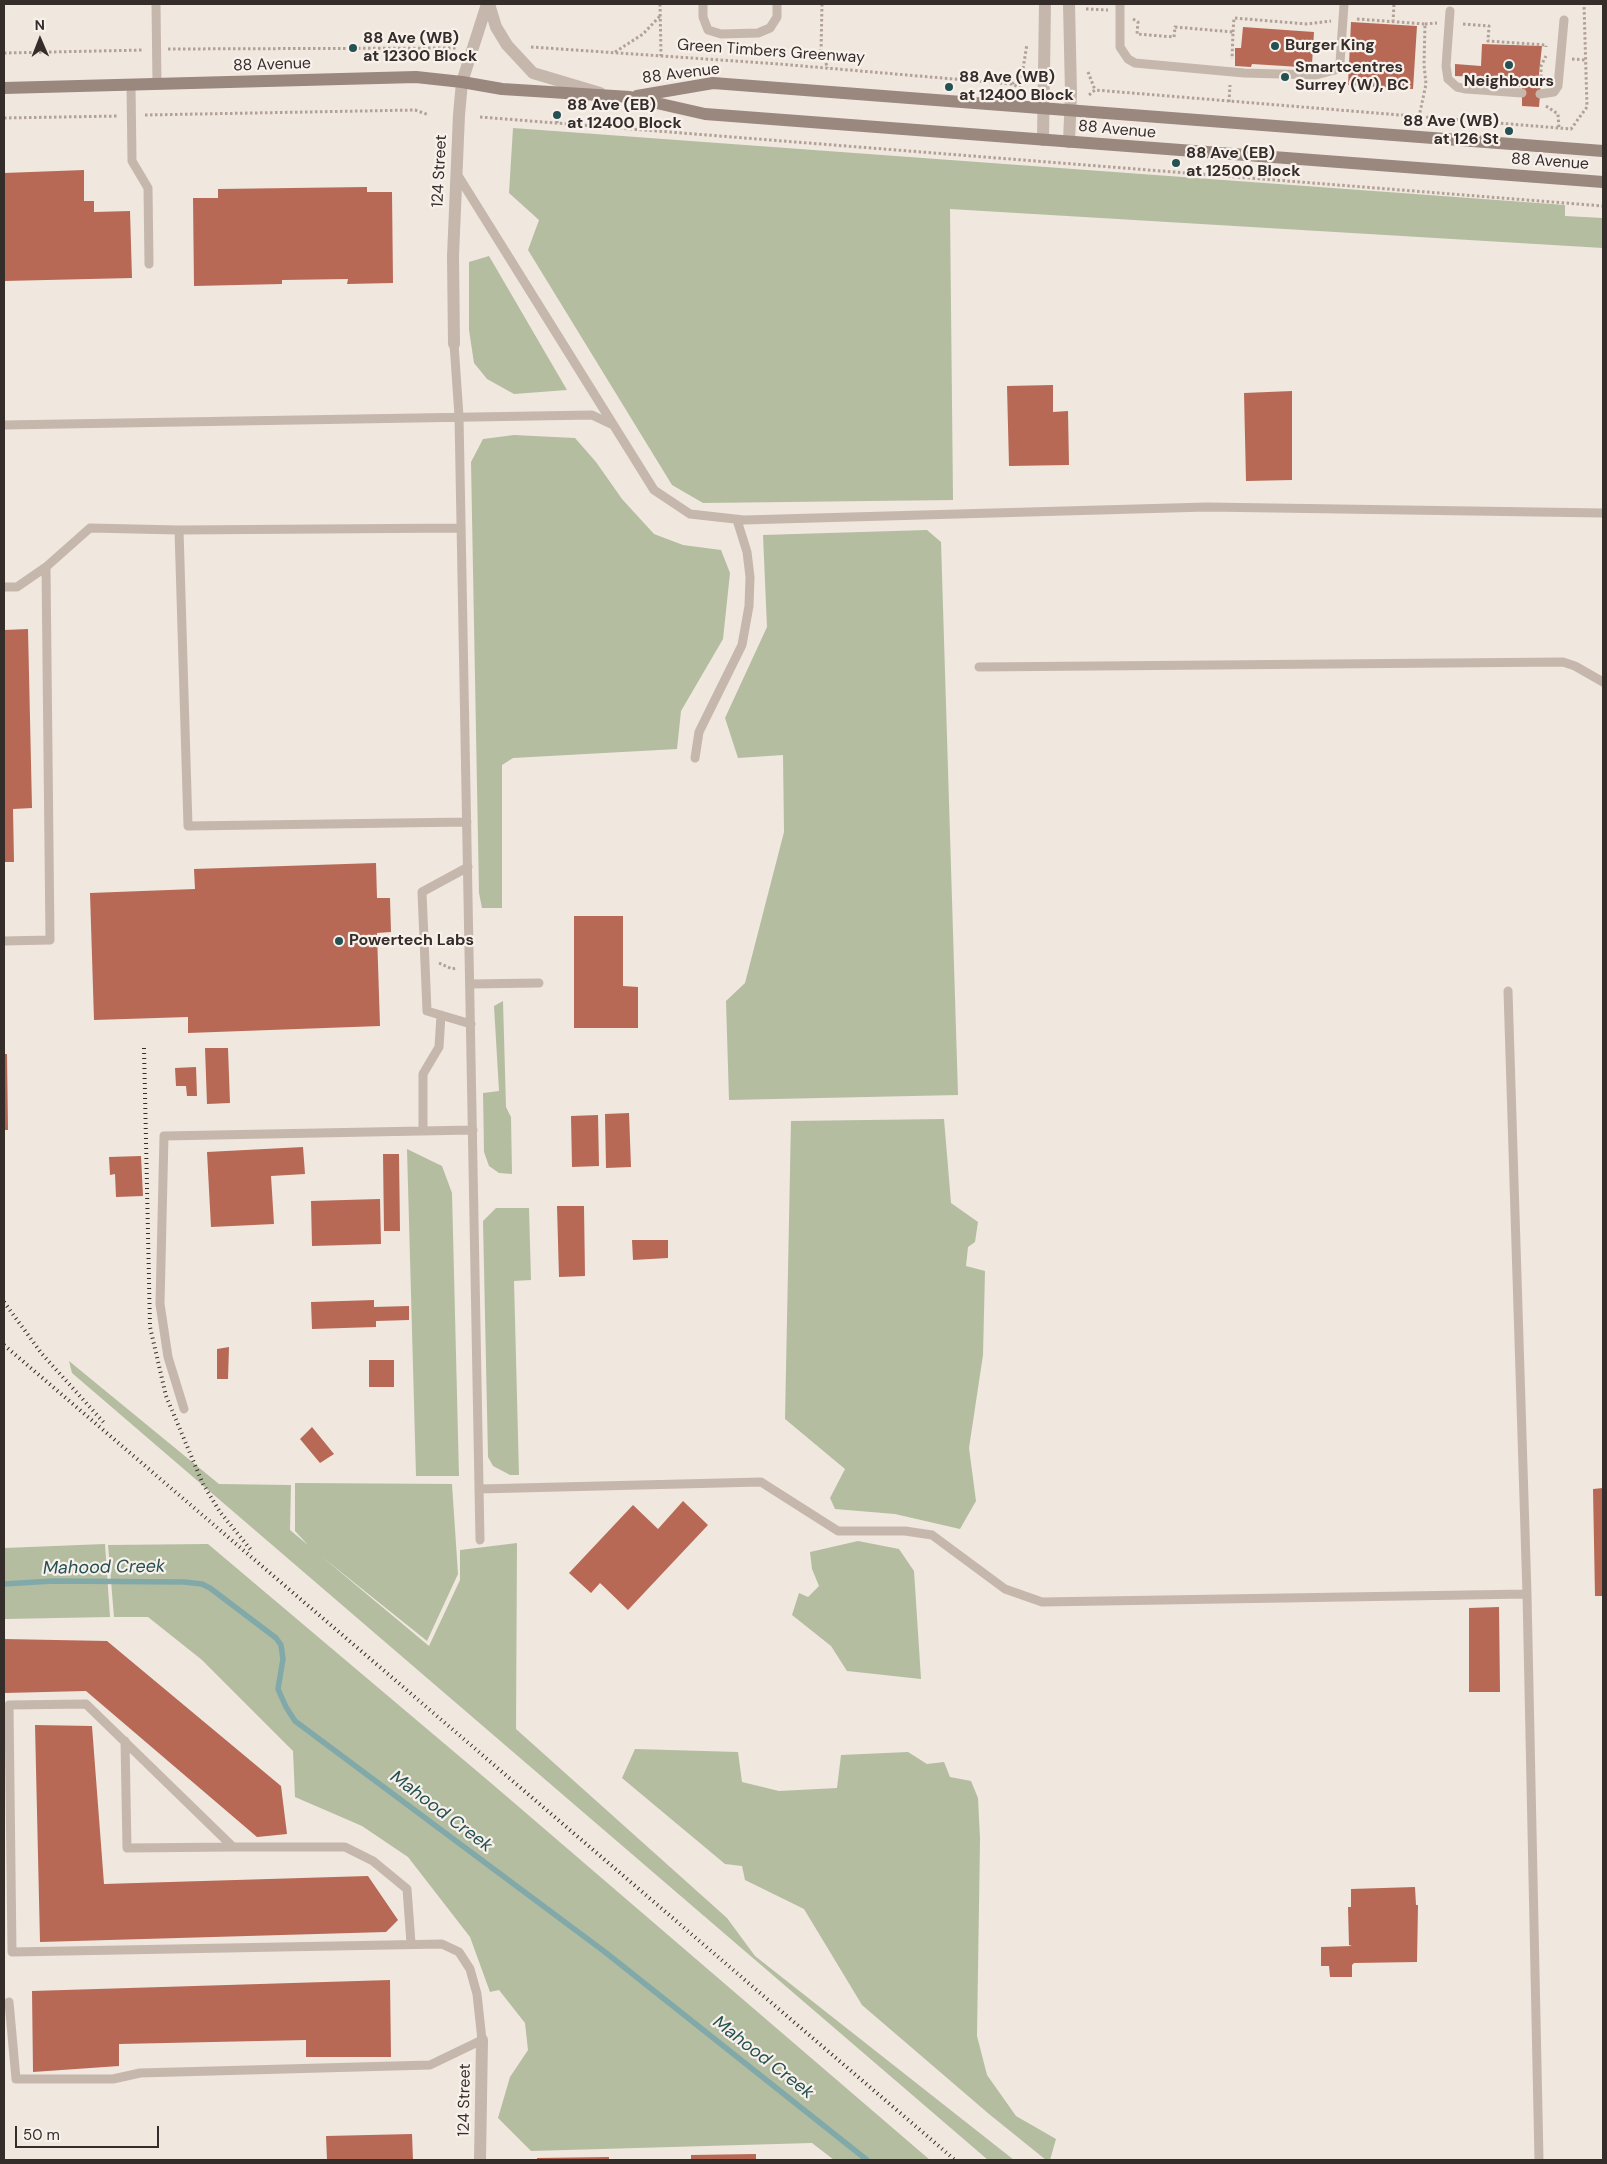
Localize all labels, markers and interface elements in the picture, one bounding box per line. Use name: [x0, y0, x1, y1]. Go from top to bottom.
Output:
north arrow: [15, 15, 65, 65]
text: N: [34, 16, 45, 34]
place label: 88 Ave (WB) at 12300 Block: [363, 29, 477, 67]
street label: Green Timbers Greenway: [676, 36, 866, 68]
place label: Burger King: [1285, 36, 1375, 56]
marker: Burger King: [1269, 40, 1281, 52]
marker: 88 Ave (WB) at 12300 Block: [347, 42, 359, 54]
street label: 88 Avenue: [233, 54, 311, 76]
place label: Smartcentres Surrey (W), BC: [1295, 58, 1409, 96]
marker: Neighbours: [1503, 59, 1515, 71]
street label: 88 Avenue: [641, 60, 721, 88]
place label: 88 Ave (WB) at 12400 Block: [959, 68, 1074, 106]
marker: Smartcentres Surrey (W), BC: [1279, 71, 1291, 83]
place label: Neighbours: [1464, 72, 1554, 92]
marker: 88 Ave (WB) at 12400 Block: [943, 81, 955, 93]
place label: 88 Ave (EB) at 12400 Block: [567, 96, 682, 134]
marker: 88 Ave (EB) at 12400 Block: [551, 109, 563, 121]
place label: 88 Ave (WB) at 126 St: [1403, 112, 1499, 150]
street label: 88 Avenue: [1077, 117, 1157, 143]
marker: 88 Ave (WB) at 126 St: [1503, 125, 1515, 137]
street label: 124 Street: [428, 134, 452, 208]
place label: 88 Ave (EB) at 12500 Block: [1186, 144, 1300, 182]
street label: 88 Avenue: [1510, 150, 1590, 174]
marker: 88 Ave (EB) at 12500 Block: [1170, 157, 1182, 169]
place label: Powertech Labs: [349, 931, 474, 951]
marker: Powertech Labs: [333, 935, 345, 947]
water label: Mahood Creek: [43, 1556, 165, 1580]
water label: Mahood Creek: [386, 1767, 496, 1857]
water label: Mahood Creek: [708, 2012, 818, 2104]
street label: 124 Street: [455, 2063, 475, 2137]
scale bar: [18, 2116, 161, 2148]
text: 50 m: [23, 2125, 60, 2145]

